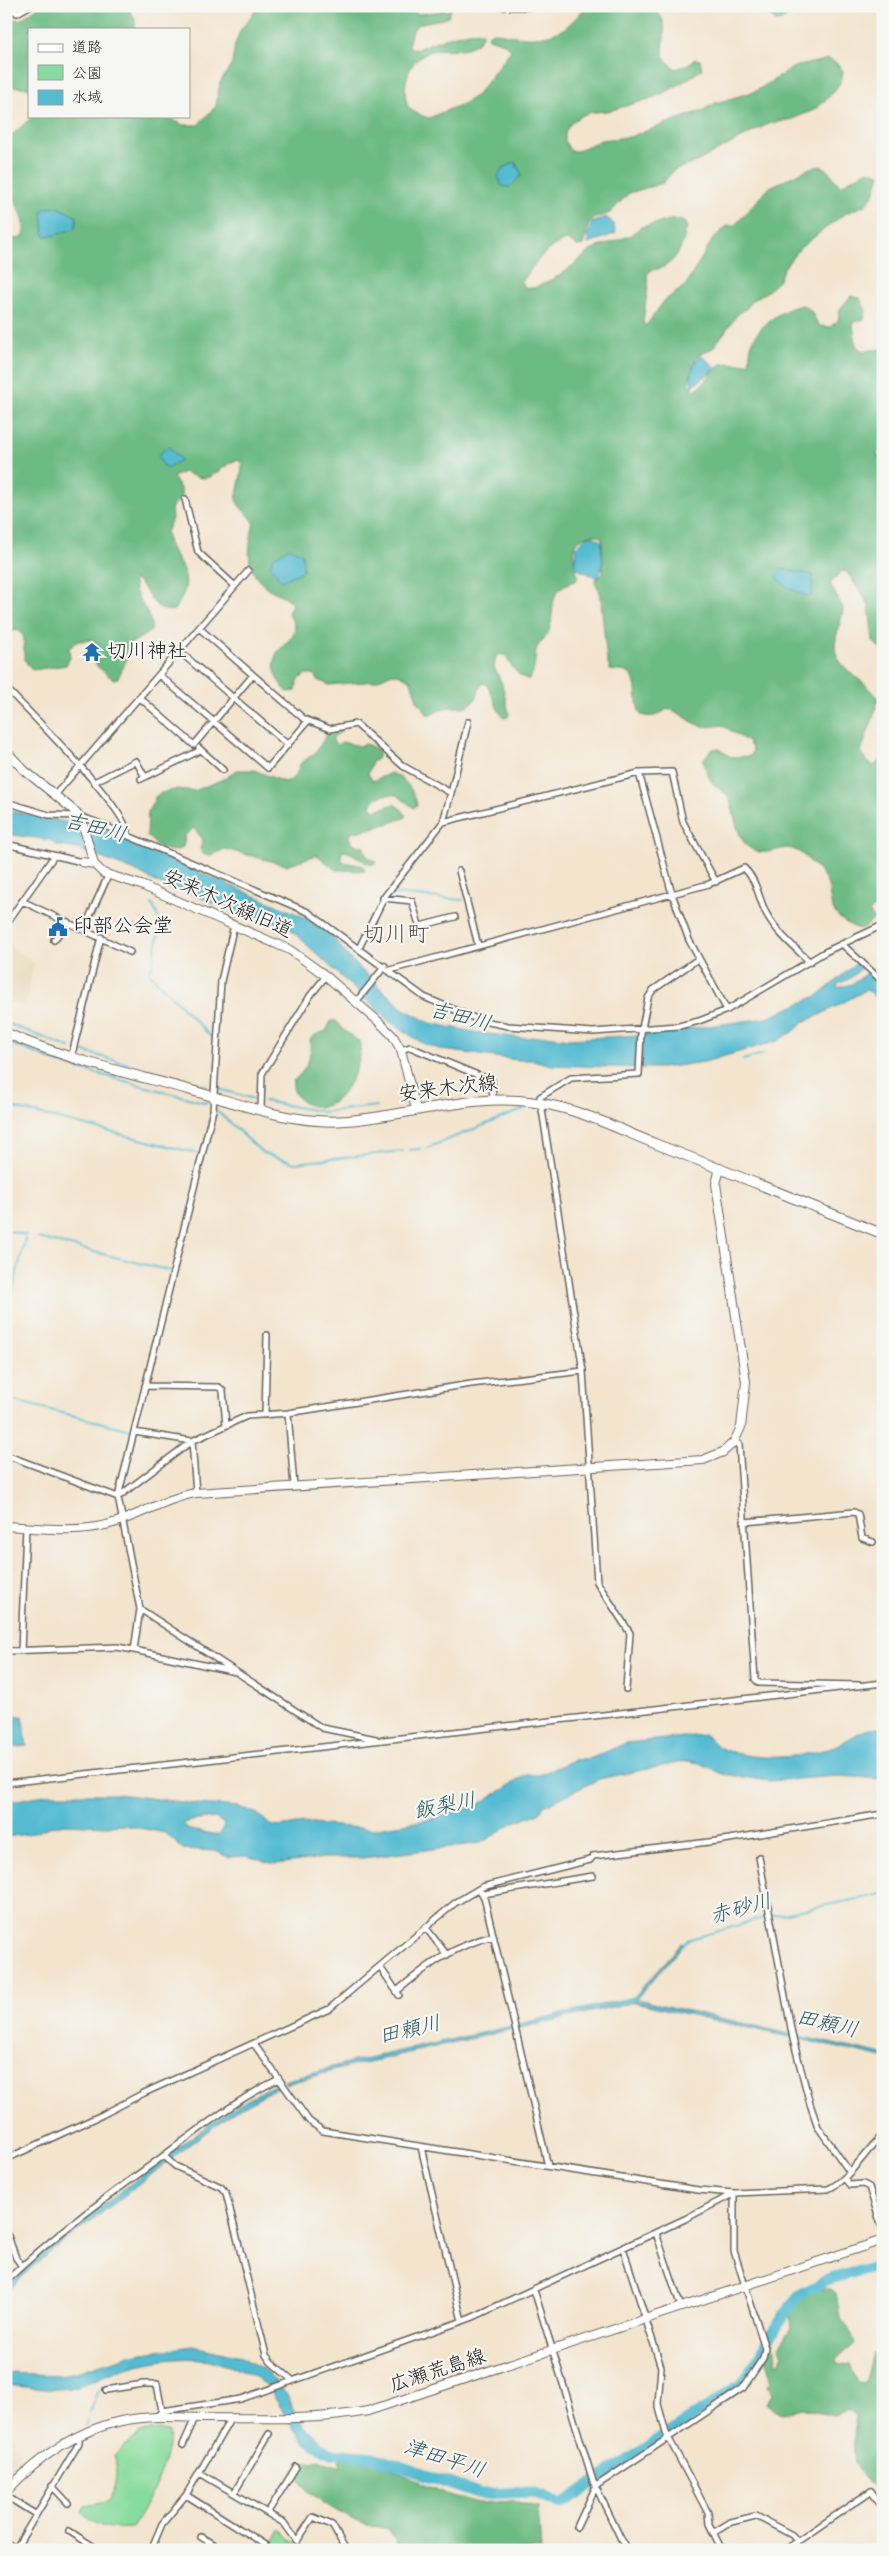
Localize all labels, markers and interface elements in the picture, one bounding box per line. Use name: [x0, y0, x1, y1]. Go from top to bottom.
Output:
legend: [28, 28, 190, 118]
text: 道路: [72, 37, 102, 59]
text: 公園: [72, 63, 102, 85]
text: 水域: [72, 87, 102, 109]
place label: 切川神社: [107, 638, 187, 667]
temple icon: 切川神社: [81, 641, 103, 663]
water label: 吉田川: [61, 807, 129, 851]
street label: 安来木次線旧道: [157, 863, 297, 947]
place label: 印部公会堂: [73, 913, 173, 942]
public building icon: 印部公会堂: [47, 916, 69, 938]
district label: 切川町: [363, 920, 429, 952]
water label: 吉田川: [426, 996, 494, 1040]
street label: 安来木次線: [397, 1070, 499, 1110]
water label: 飯梨川: [411, 1786, 479, 1828]
water label: 赤砂川: [707, 1887, 775, 1933]
water label: 田頼川: [793, 2003, 861, 2047]
water label: 田頼川: [376, 2009, 444, 2053]
street label: 広瀬荒島線: [386, 2343, 490, 2401]
water label: 津田平川: [399, 2433, 489, 2487]

